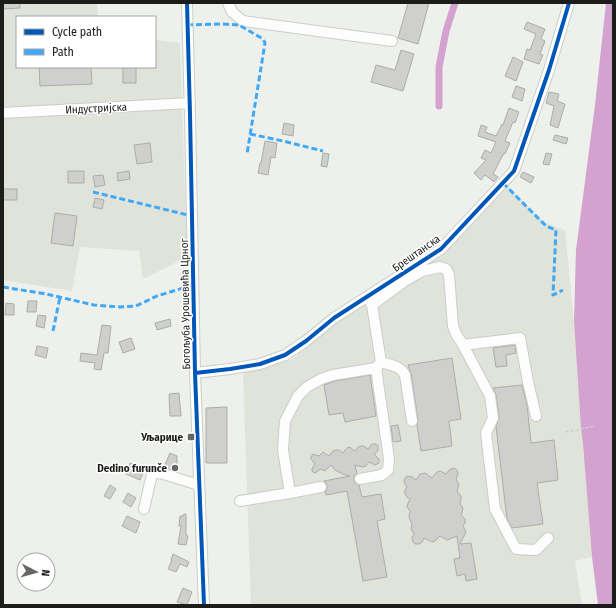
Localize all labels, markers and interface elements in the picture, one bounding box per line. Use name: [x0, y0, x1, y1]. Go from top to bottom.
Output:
legend: [16, 16, 156, 68]
text: Cycle path: [52, 25, 102, 39]
text: Path: [52, 45, 74, 59]
street label: Индустријска: [65, 100, 127, 117]
street label: Брештанска: [390, 232, 443, 275]
street label: Богољуба Урошевића Црног: [178, 238, 193, 370]
place label: Уљарице: [140, 431, 183, 444]
marker: Уљарице: [186, 432, 196, 442]
place label: Dedino furunče: [97, 462, 167, 475]
marker: Dedino furunče: [170, 463, 180, 473]
north arrow: [16, 552, 56, 592]
text: N: [39, 569, 52, 577]

